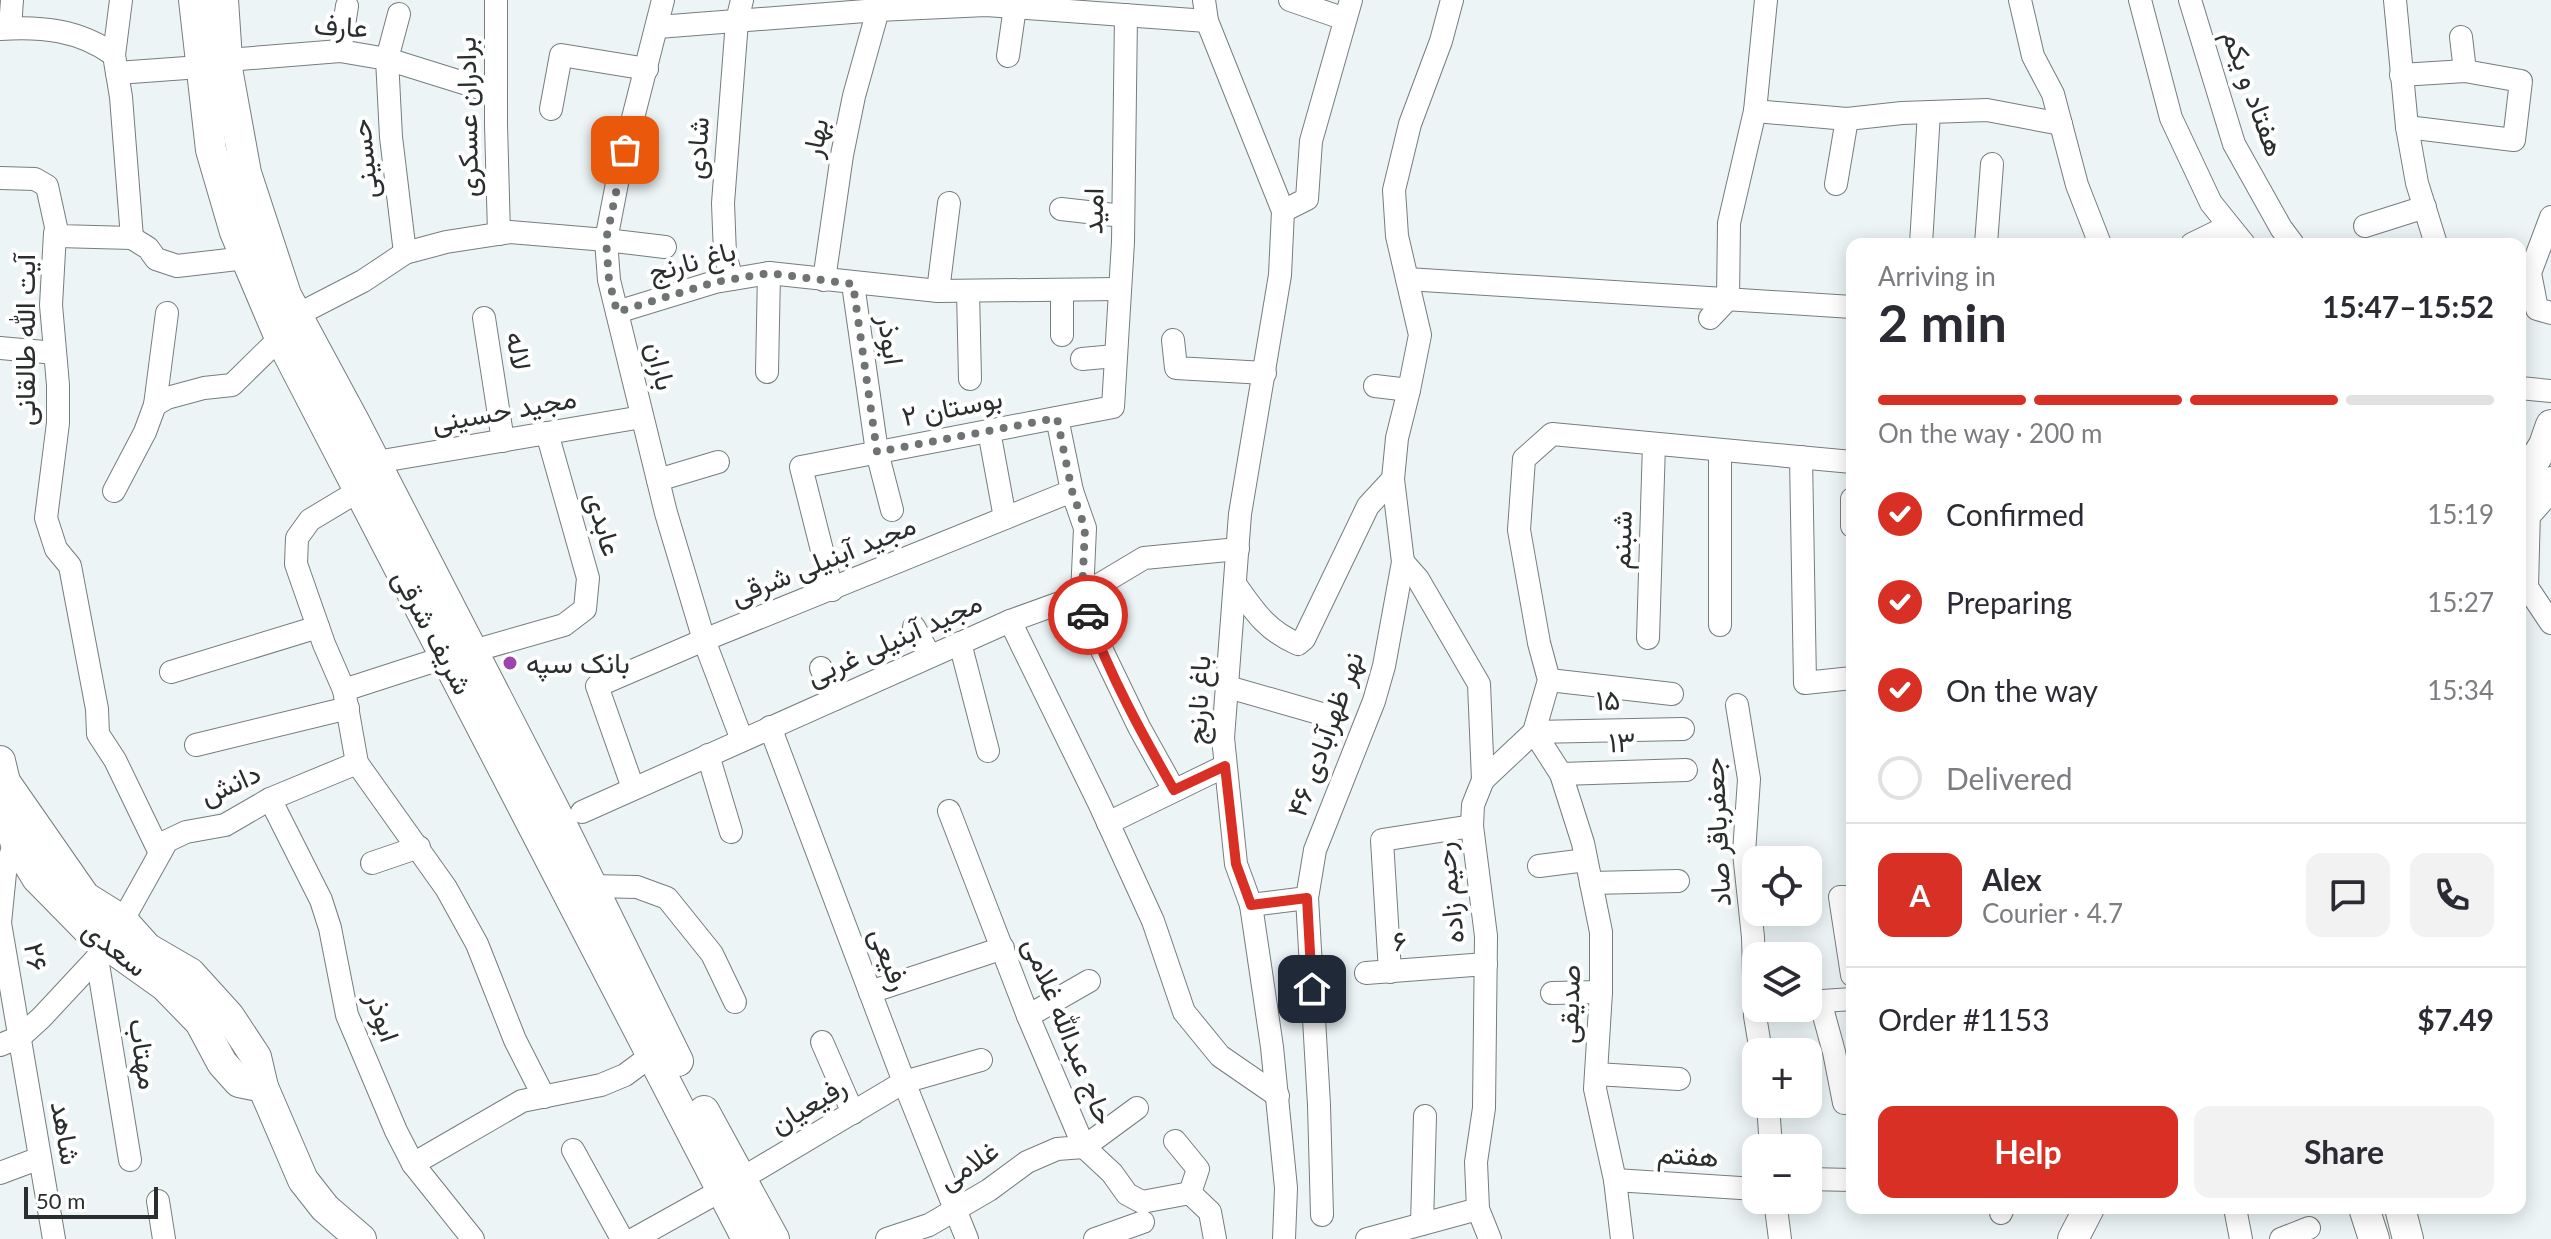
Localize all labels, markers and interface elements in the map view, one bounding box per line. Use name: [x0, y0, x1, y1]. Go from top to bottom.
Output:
street label: عارف: [313, 7, 369, 45]
street label: هفتاد و یکم: [2214, 25, 2294, 162]
street label: برادران عسکری: [448, 36, 486, 198]
street label: بهار: [793, 115, 836, 162]
pin: [591, 116, 659, 184]
street label: شادی: [677, 116, 716, 180]
street label: حسینی: [342, 117, 385, 201]
icon: bag: [603, 128, 647, 172]
street label: امید: [1075, 187, 1109, 235]
street label: باغ نارنج: [644, 232, 740, 292]
street label: آیت الله طالقانی: [7, 252, 42, 426]
text: Arriving in: [1878, 260, 1996, 292]
text: 15:47–15:52: [2322, 288, 2494, 324]
text: 2 min: [1878, 291, 2007, 353]
street label: ابوذر: [870, 312, 912, 367]
street label: لاله: [500, 329, 540, 373]
street label: باران: [638, 338, 684, 394]
street label: مجید حسینی: [429, 380, 579, 439]
street label: بوستان ۲: [899, 380, 1005, 434]
text: On the way · 200 m: [1878, 417, 2102, 449]
street label: عابدی: [579, 488, 630, 560]
icon: check: [1878, 492, 1922, 536]
text: Confirmed: [1946, 496, 2085, 532]
text: 15:19: [2427, 498, 2494, 530]
street label: مجید آبنیلی شرقی: [725, 506, 921, 614]
street label: شبنم: [1602, 510, 1641, 570]
street label: شریف شرقی: [385, 563, 481, 701]
courier: [1048, 575, 1128, 655]
icon: check: [1878, 580, 1922, 624]
street label: مجید آبنیلی غربی: [801, 584, 987, 694]
text: Preparing: [1946, 584, 2072, 620]
text: 15:27: [2427, 586, 2494, 618]
icon: car: [1066, 593, 1110, 637]
place label: بانک سپه: [526, 645, 630, 682]
street label: نهر ظهرآبادی ۴۶: [1278, 647, 1372, 821]
marker: بانک سپه: [501, 654, 519, 672]
street label: باغ نارنج: [1178, 655, 1220, 746]
icon: check: [1878, 668, 1922, 712]
text: On the way: [1946, 672, 2098, 708]
text: 15:34: [2427, 674, 2494, 706]
street label: ۱۵: [1595, 682, 1621, 716]
street label: ۱۳: [1608, 724, 1636, 758]
street label: دانش: [194, 755, 265, 812]
street label: جعفرباقر صاد: [1695, 756, 1739, 908]
text: Delivered: [1946, 760, 2073, 796]
street label: رحیم زاده: [1426, 840, 1473, 946]
map controls: [1742, 846, 1822, 1214]
button: locate: [1742, 846, 1822, 926]
button: chat: [2306, 853, 2390, 937]
button: phone: [2410, 853, 2494, 937]
text: Alex: [1982, 861, 2042, 897]
text: A: [1910, 877, 1930, 913]
text: Courier · 4.7: [1982, 897, 2123, 929]
street label: سعدی: [76, 911, 155, 984]
street label: رفیعی: [862, 922, 918, 996]
street label: ۶: [1392, 922, 1408, 958]
street label: حاج عبدالله غلامی: [1014, 932, 1123, 1130]
street label: ۲۶: [18, 940, 56, 974]
button: layers: [1742, 942, 1822, 1022]
pin: [1278, 955, 1346, 1023]
street label: صدیقی: [1550, 964, 1587, 1044]
icon: home: [1290, 967, 1334, 1011]
street label: ابوذر: [357, 986, 408, 1047]
text: Order #1153: [1878, 1001, 2050, 1037]
text: $7.49: [2417, 1001, 2494, 1037]
street label: مهتاب: [121, 1016, 167, 1092]
button: +: [1742, 1038, 1822, 1118]
street label: رفیعیان: [763, 1068, 853, 1142]
street label: شاهد: [45, 1098, 89, 1167]
button: Help: [1878, 1106, 2178, 1198]
button: Share: [2194, 1106, 2494, 1198]
street label: غلامی: [931, 1132, 1005, 1197]
button: −: [1742, 1134, 1822, 1214]
street label: هفتم: [1656, 1135, 1720, 1176]
scale bar: [24, 1183, 158, 1219]
text: 50 m: [36, 1187, 85, 1214]

